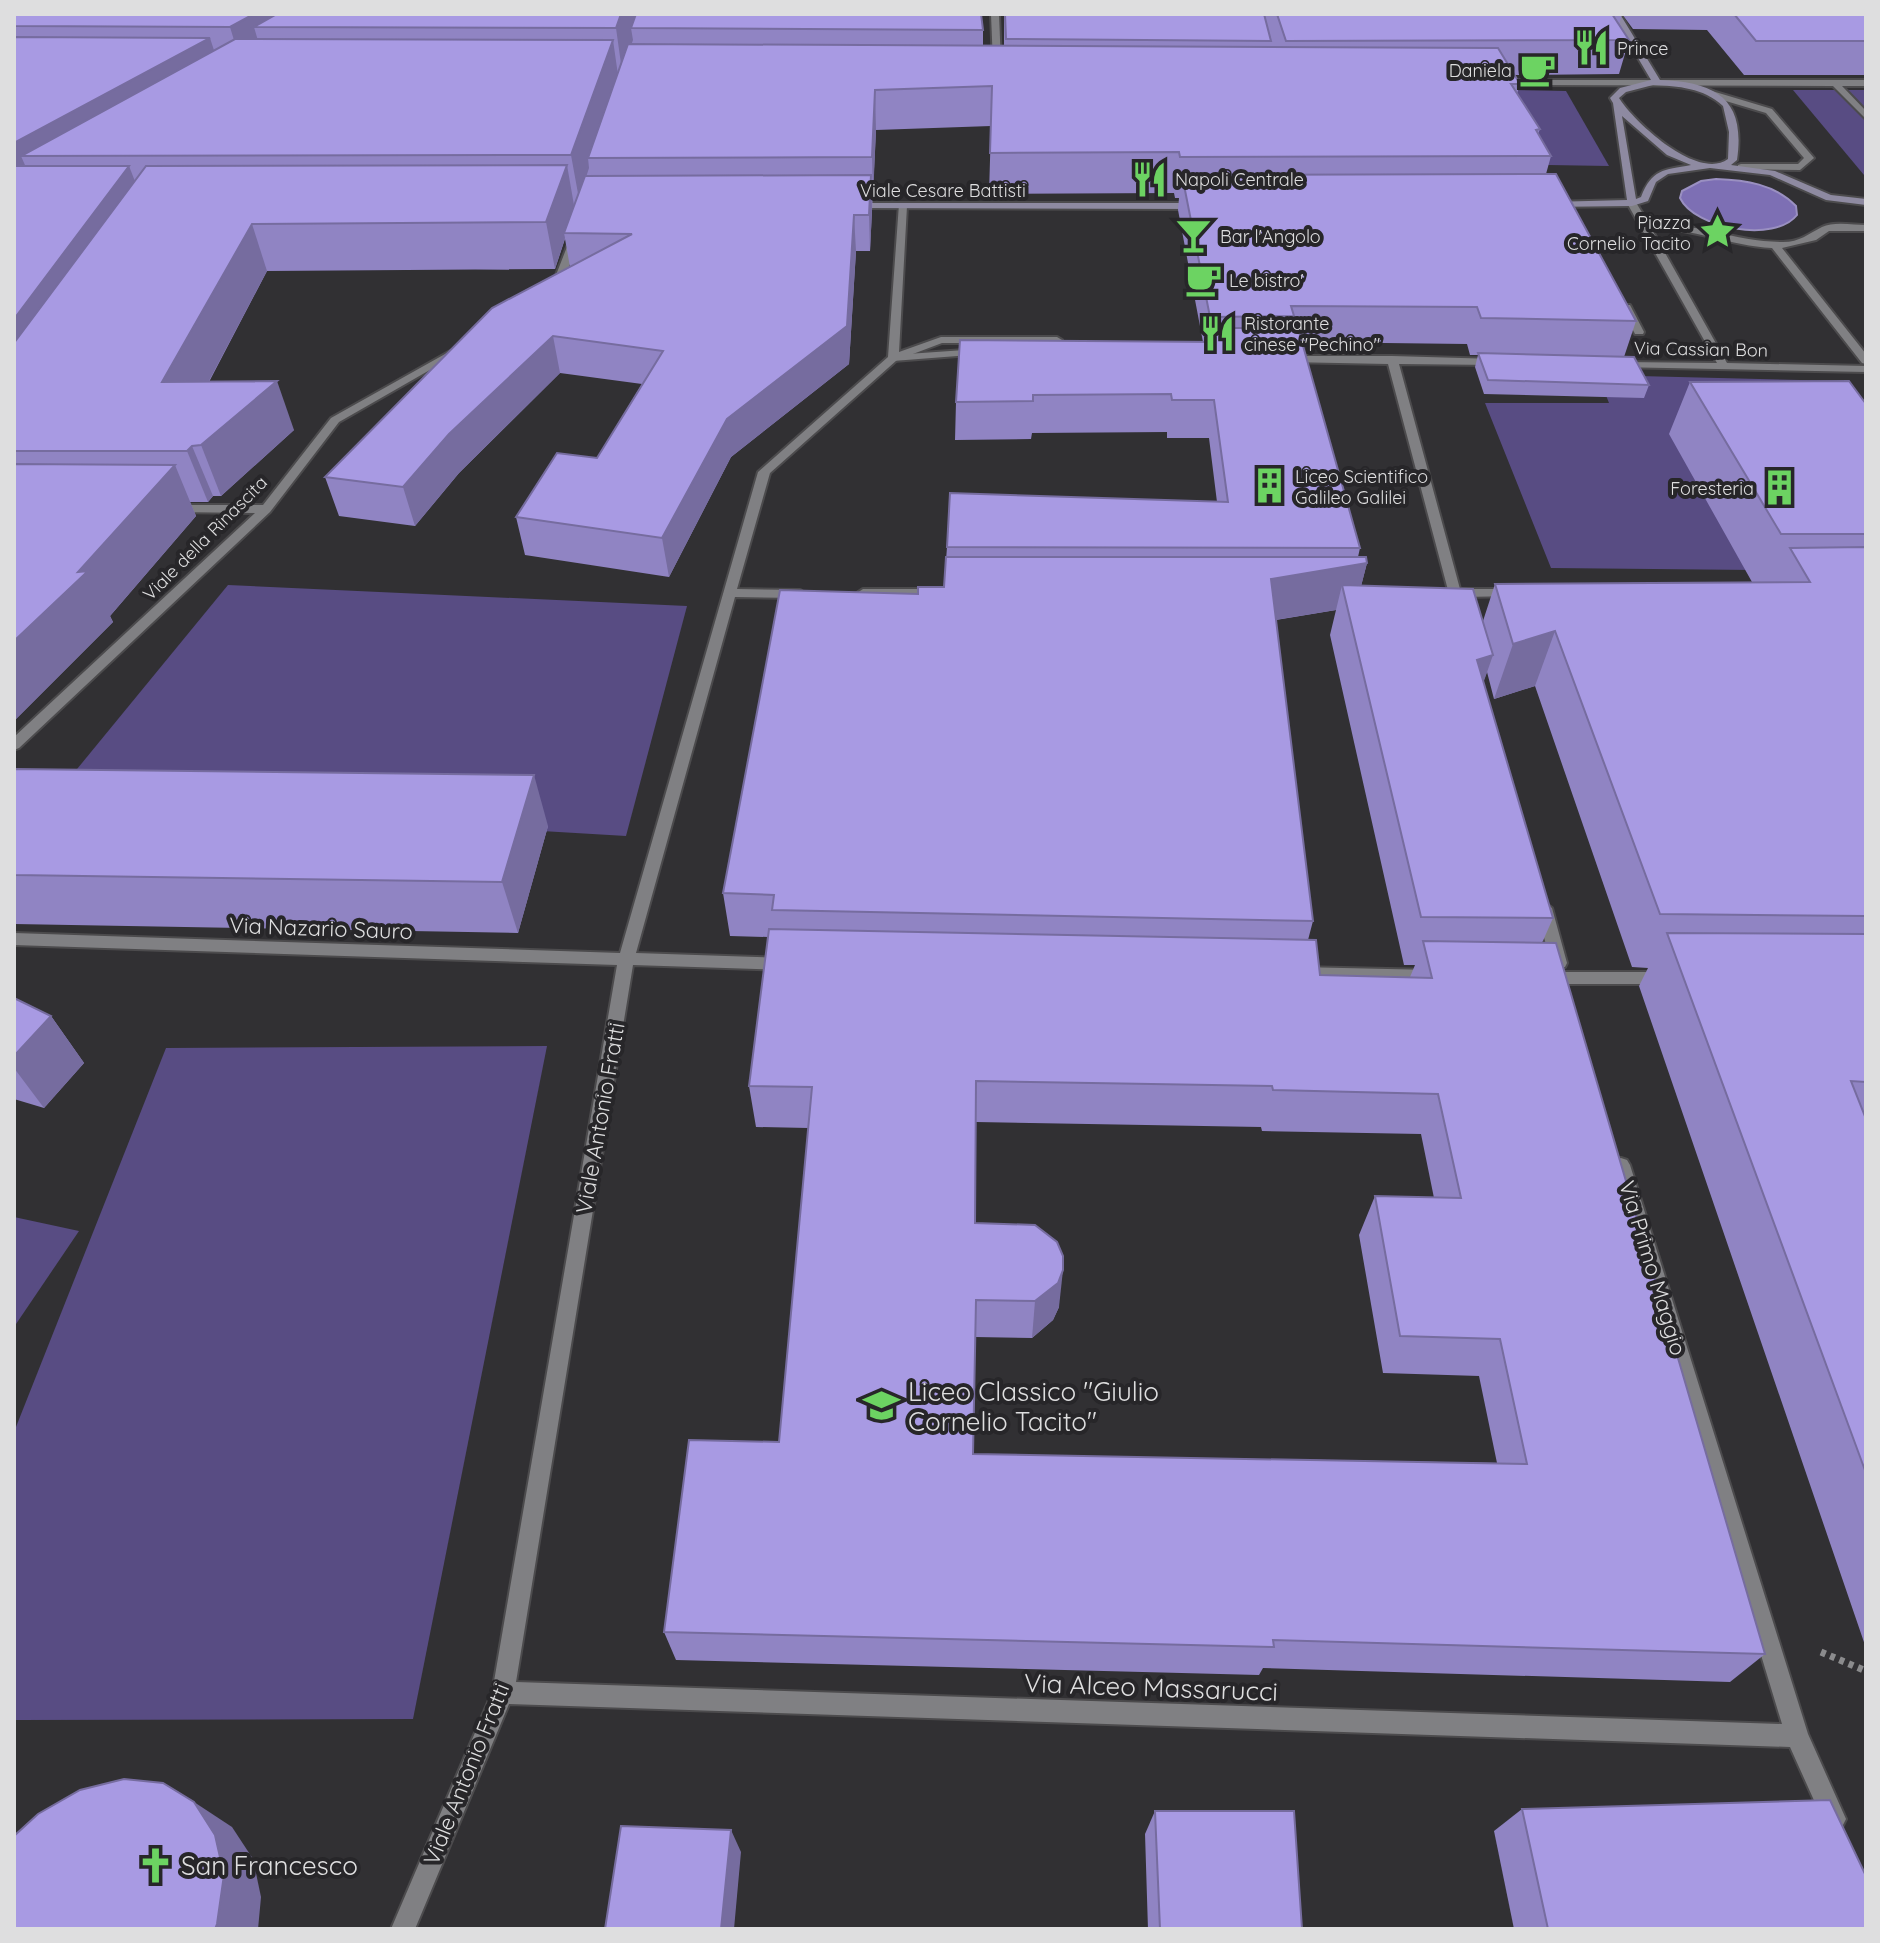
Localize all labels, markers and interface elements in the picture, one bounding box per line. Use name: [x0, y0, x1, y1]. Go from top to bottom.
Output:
restaurant icon: Prince: [1572, 29, 1610, 67]
place label: Prince: [1617, 37, 1668, 60]
cafe icon: Daniela: [1519, 51, 1557, 89]
place label: Daniela: [1449, 59, 1512, 82]
restaurant icon: Napoli Centrale: [1130, 160, 1168, 198]
place label: Napoli Centrale: [1175, 168, 1304, 191]
street label: Viale Cesare Battisti: [860, 179, 1026, 202]
place label: Piazza Cornelio Tacito: [1567, 211, 1691, 255]
place icon: Piazza Cornelio Tacito: [1698, 213, 1736, 251]
bar icon: Bar l'Angolo: [1175, 217, 1213, 255]
place label: Bar l'Angolo: [1220, 225, 1321, 248]
cafe icon: Le bistro': [1184, 261, 1222, 299]
place label: Le bistro': [1229, 269, 1304, 292]
place label: Ristorante cinese "Pechino": [1244, 312, 1381, 356]
restaurant icon: Ristorante cinese "Pechino": [1199, 314, 1237, 352]
street label: Via Cassian Bon: [1634, 336, 1768, 362]
place label: Liceo Scientifico Galileo Galilei: [1295, 465, 1428, 509]
building icon: Liceo Scientifico Galileo Galilei: [1250, 467, 1288, 505]
building icon: Foresteria: [1761, 469, 1799, 507]
street label: Viale della Rinascita: [138, 471, 272, 605]
place label: Foresteria: [1670, 477, 1754, 500]
street label: Via Nazario Sauro: [229, 911, 413, 945]
street label: Viale Antonio Fratti: [569, 1020, 631, 1216]
street label: Via Primo Maggio: [1613, 1177, 1693, 1359]
place label: Liceo Classico "Giulio Cornelio Tacito": [908, 1375, 1159, 1438]
school or university icon: Liceo Classico "Giulio Cornelio Tacito": [863, 1387, 901, 1425]
street label: Via Alceo Massarucci: [1023, 1666, 1279, 1708]
street label: Viale Antonio Fratti: [417, 1679, 515, 1869]
church icon: San Francesco: [136, 1846, 174, 1884]
place label: San Francesco: [181, 1849, 358, 1882]

